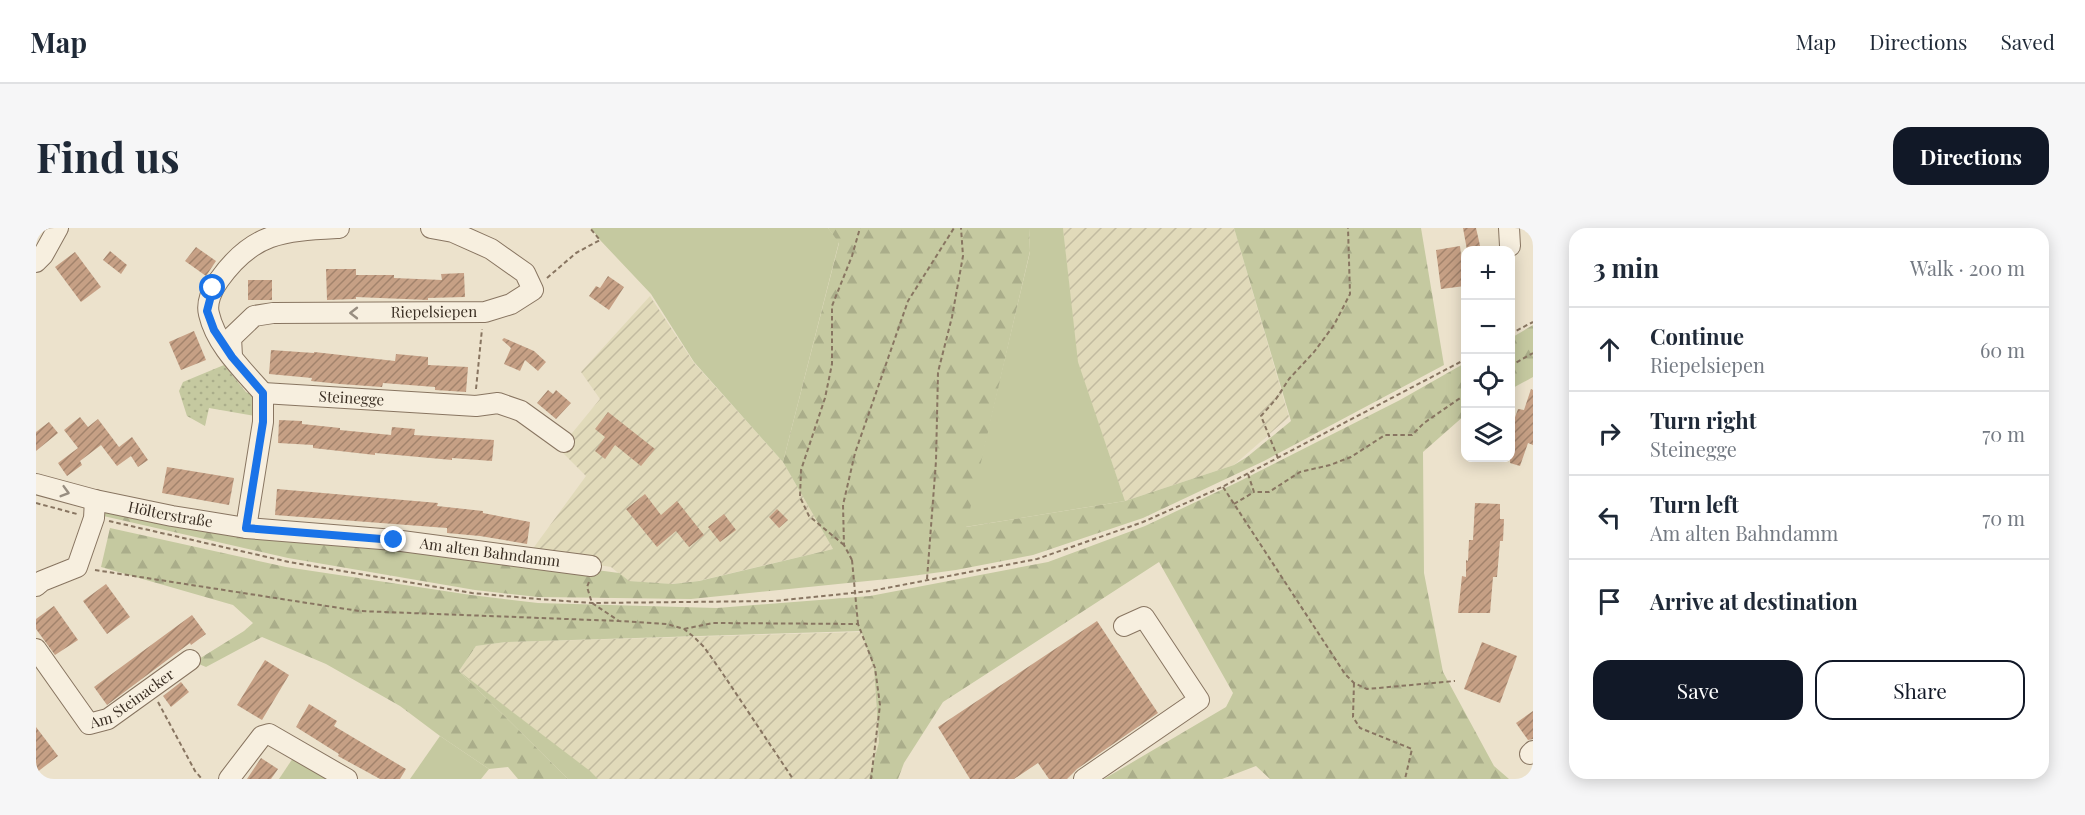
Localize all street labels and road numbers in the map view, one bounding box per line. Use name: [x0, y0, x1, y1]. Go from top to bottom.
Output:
street label: Riepelsiepen: [391, 301, 477, 321]
street label: Steinegge: [318, 385, 385, 409]
street label: Hölterstraße: [127, 496, 214, 531]
street label: Am alten Bahndamm: [418, 532, 562, 571]
street label: Am Steinacker: [86, 663, 178, 733]

